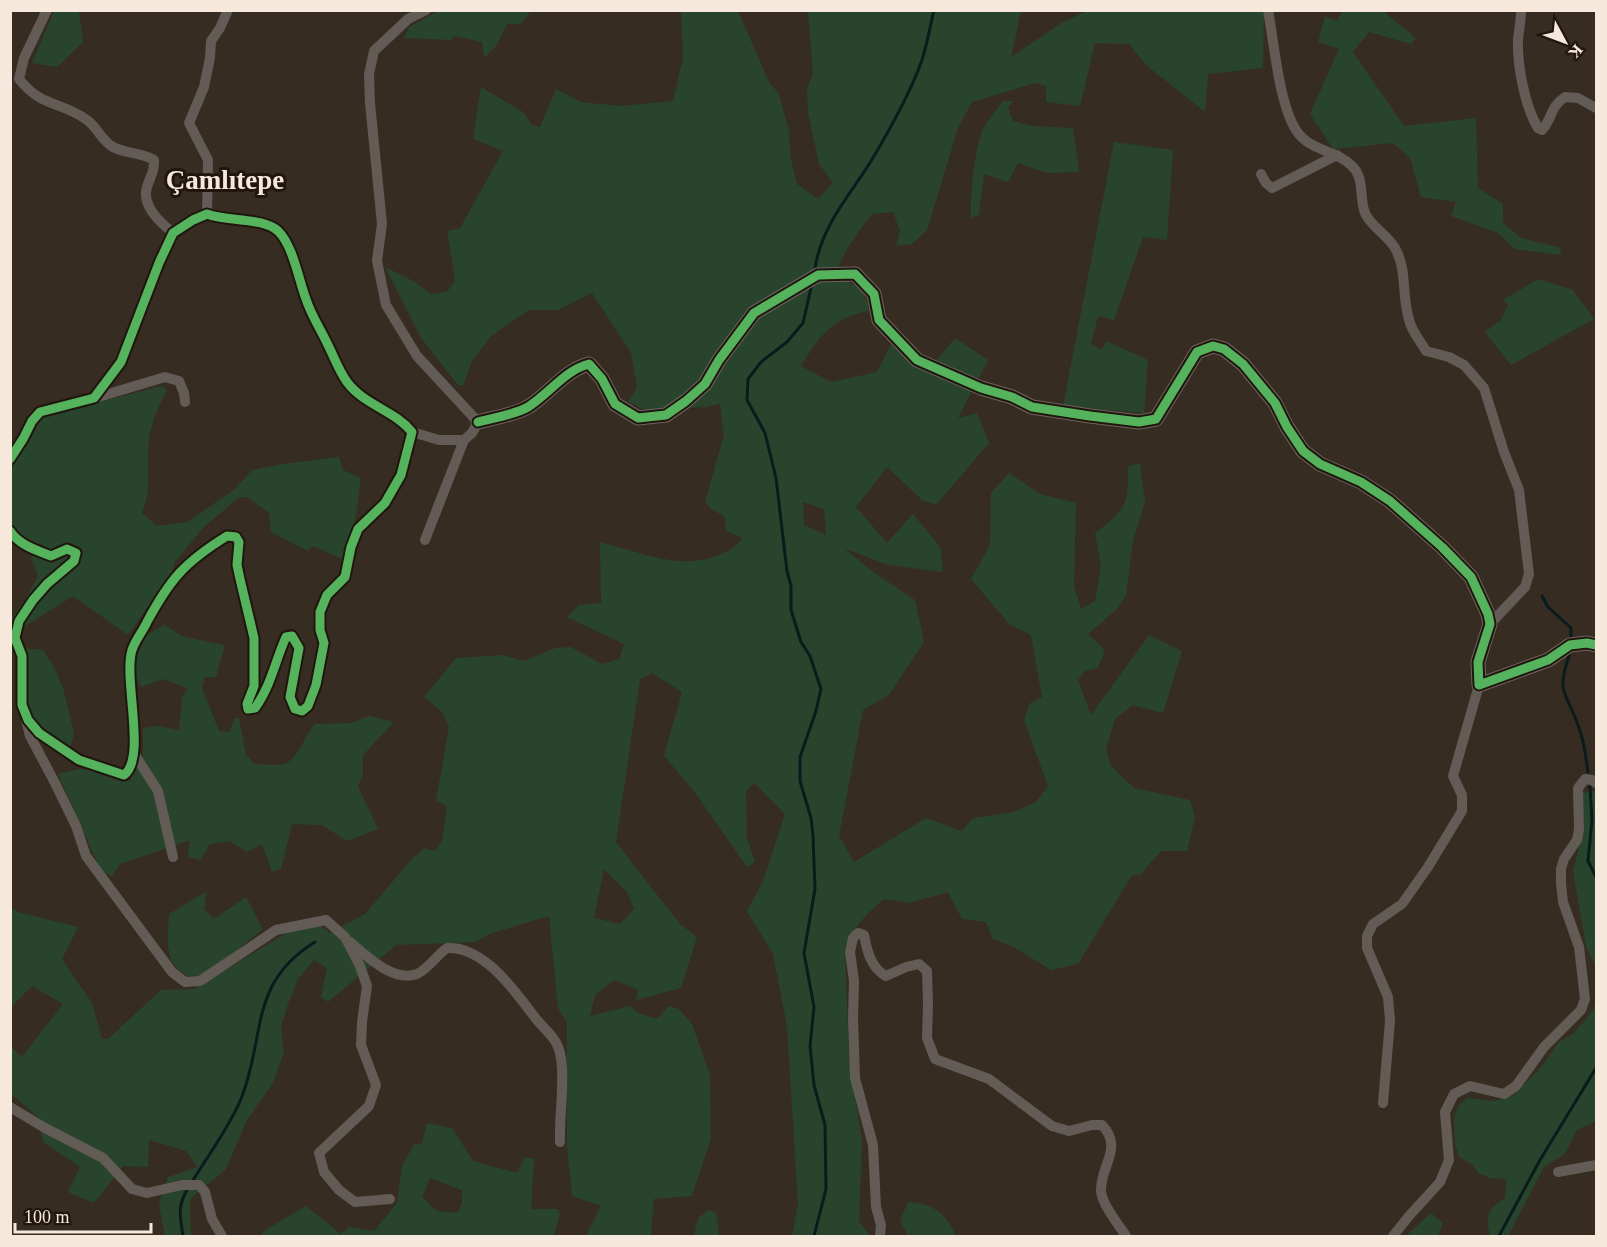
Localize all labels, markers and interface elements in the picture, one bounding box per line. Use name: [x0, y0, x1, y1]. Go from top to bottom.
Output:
north arrow: [1535, 12, 1595, 72]
text: K: [1565, 41, 1586, 62]
district label: Çamlıtepe: [166, 165, 284, 195]
scale bar: [15, 1196, 152, 1234]
text: 100 m: [24, 1207, 70, 1227]

